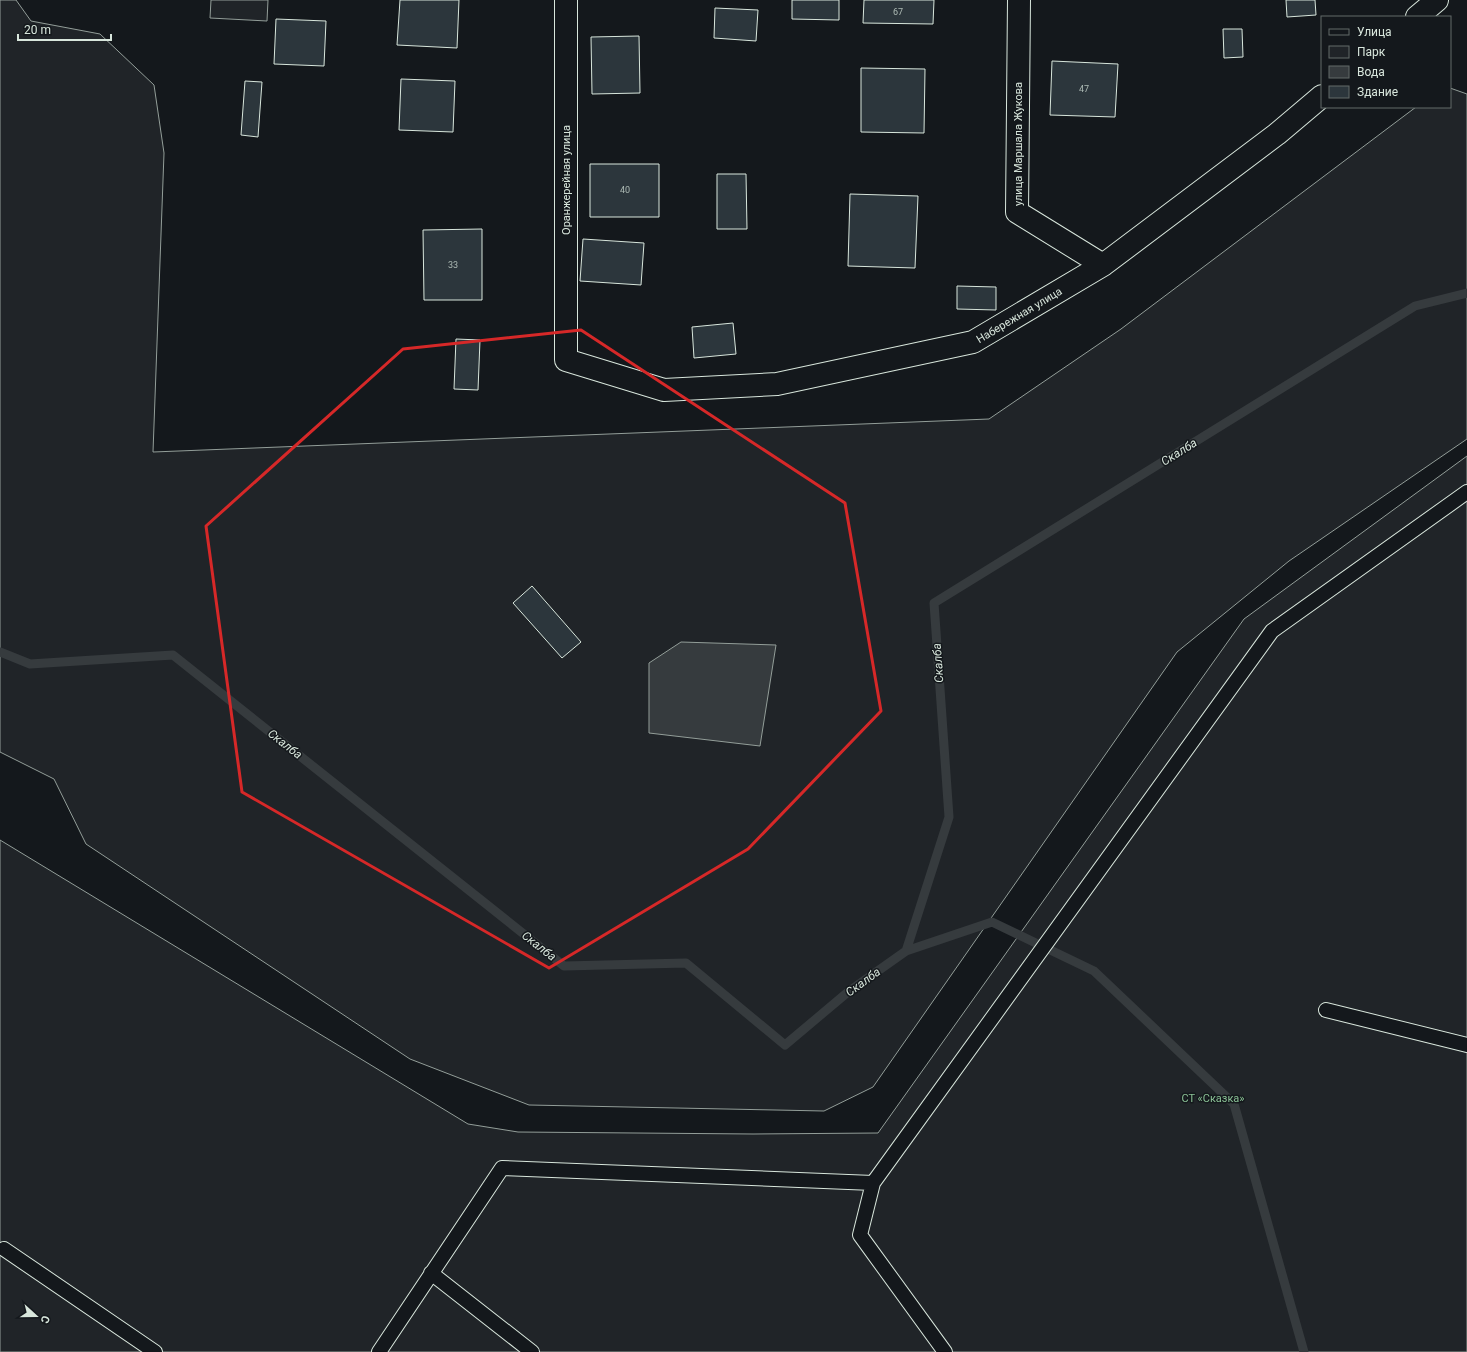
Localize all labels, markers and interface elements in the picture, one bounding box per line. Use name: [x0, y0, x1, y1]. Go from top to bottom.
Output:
house number: 67: [893, 7, 903, 17]
scale bar: [18, 16, 111, 42]
legend: [1321, 16, 1451, 108]
text: 20 m: [24, 23, 51, 37]
text: Улица: [1357, 25, 1392, 39]
text: Парк: [1357, 45, 1386, 59]
text: Вода: [1357, 65, 1385, 79]
street label: улица Маршала Жукова: [1012, 82, 1025, 206]
house number: 47: [1079, 84, 1089, 94]
text: Здание: [1357, 85, 1398, 99]
street label: Оранжерейная улица: [560, 125, 573, 235]
house number: 40: [620, 185, 630, 195]
house number: 33: [448, 260, 458, 270]
street label: Набережная улица: [974, 285, 1064, 346]
water label: Скалба: [1158, 436, 1200, 468]
water label: Скалба: [930, 643, 946, 683]
water label: Скалба: [265, 726, 305, 762]
water label: Скалба: [519, 928, 559, 964]
water label: Скалба: [843, 965, 883, 999]
park label: СТ «Сказка»: [1181, 1092, 1245, 1105]
north arrow: [16, 1296, 56, 1336]
text: С: [38, 1314, 52, 1325]

